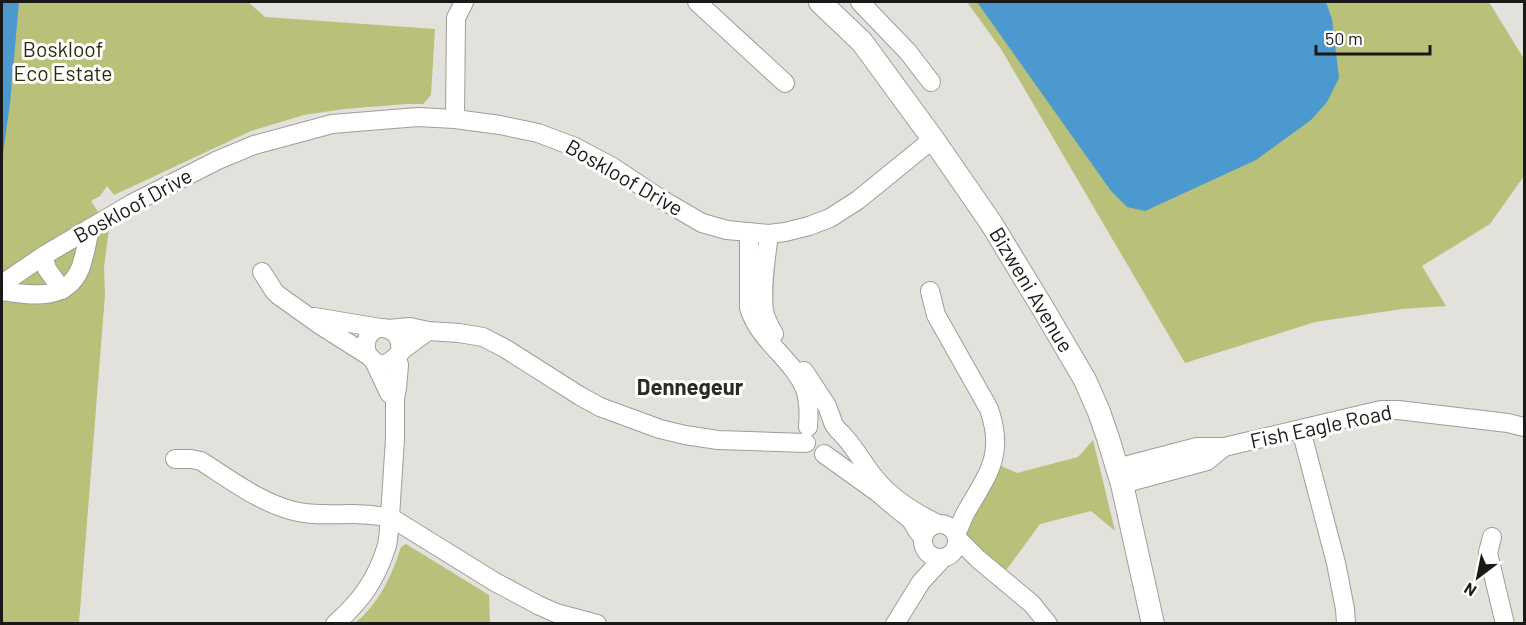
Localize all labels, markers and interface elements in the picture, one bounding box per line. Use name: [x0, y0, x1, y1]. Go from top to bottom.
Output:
scale bar: [1316, 18, 1430, 56]
text: 50 m: [1325, 27, 1363, 49]
park label: Boskloof Eco Estate: [14, 36, 112, 85]
street label: Boskloof Drive: [562, 133, 688, 220]
street label: Boskloof Drive: [69, 162, 196, 247]
street label: Bizweni Avenue: [985, 222, 1079, 356]
district label: Dennegeur: [637, 373, 744, 399]
street label: Fish Eagle Road: [1248, 398, 1394, 453]
north arrow: [1448, 547, 1508, 607]
text: N: [1460, 579, 1479, 601]

